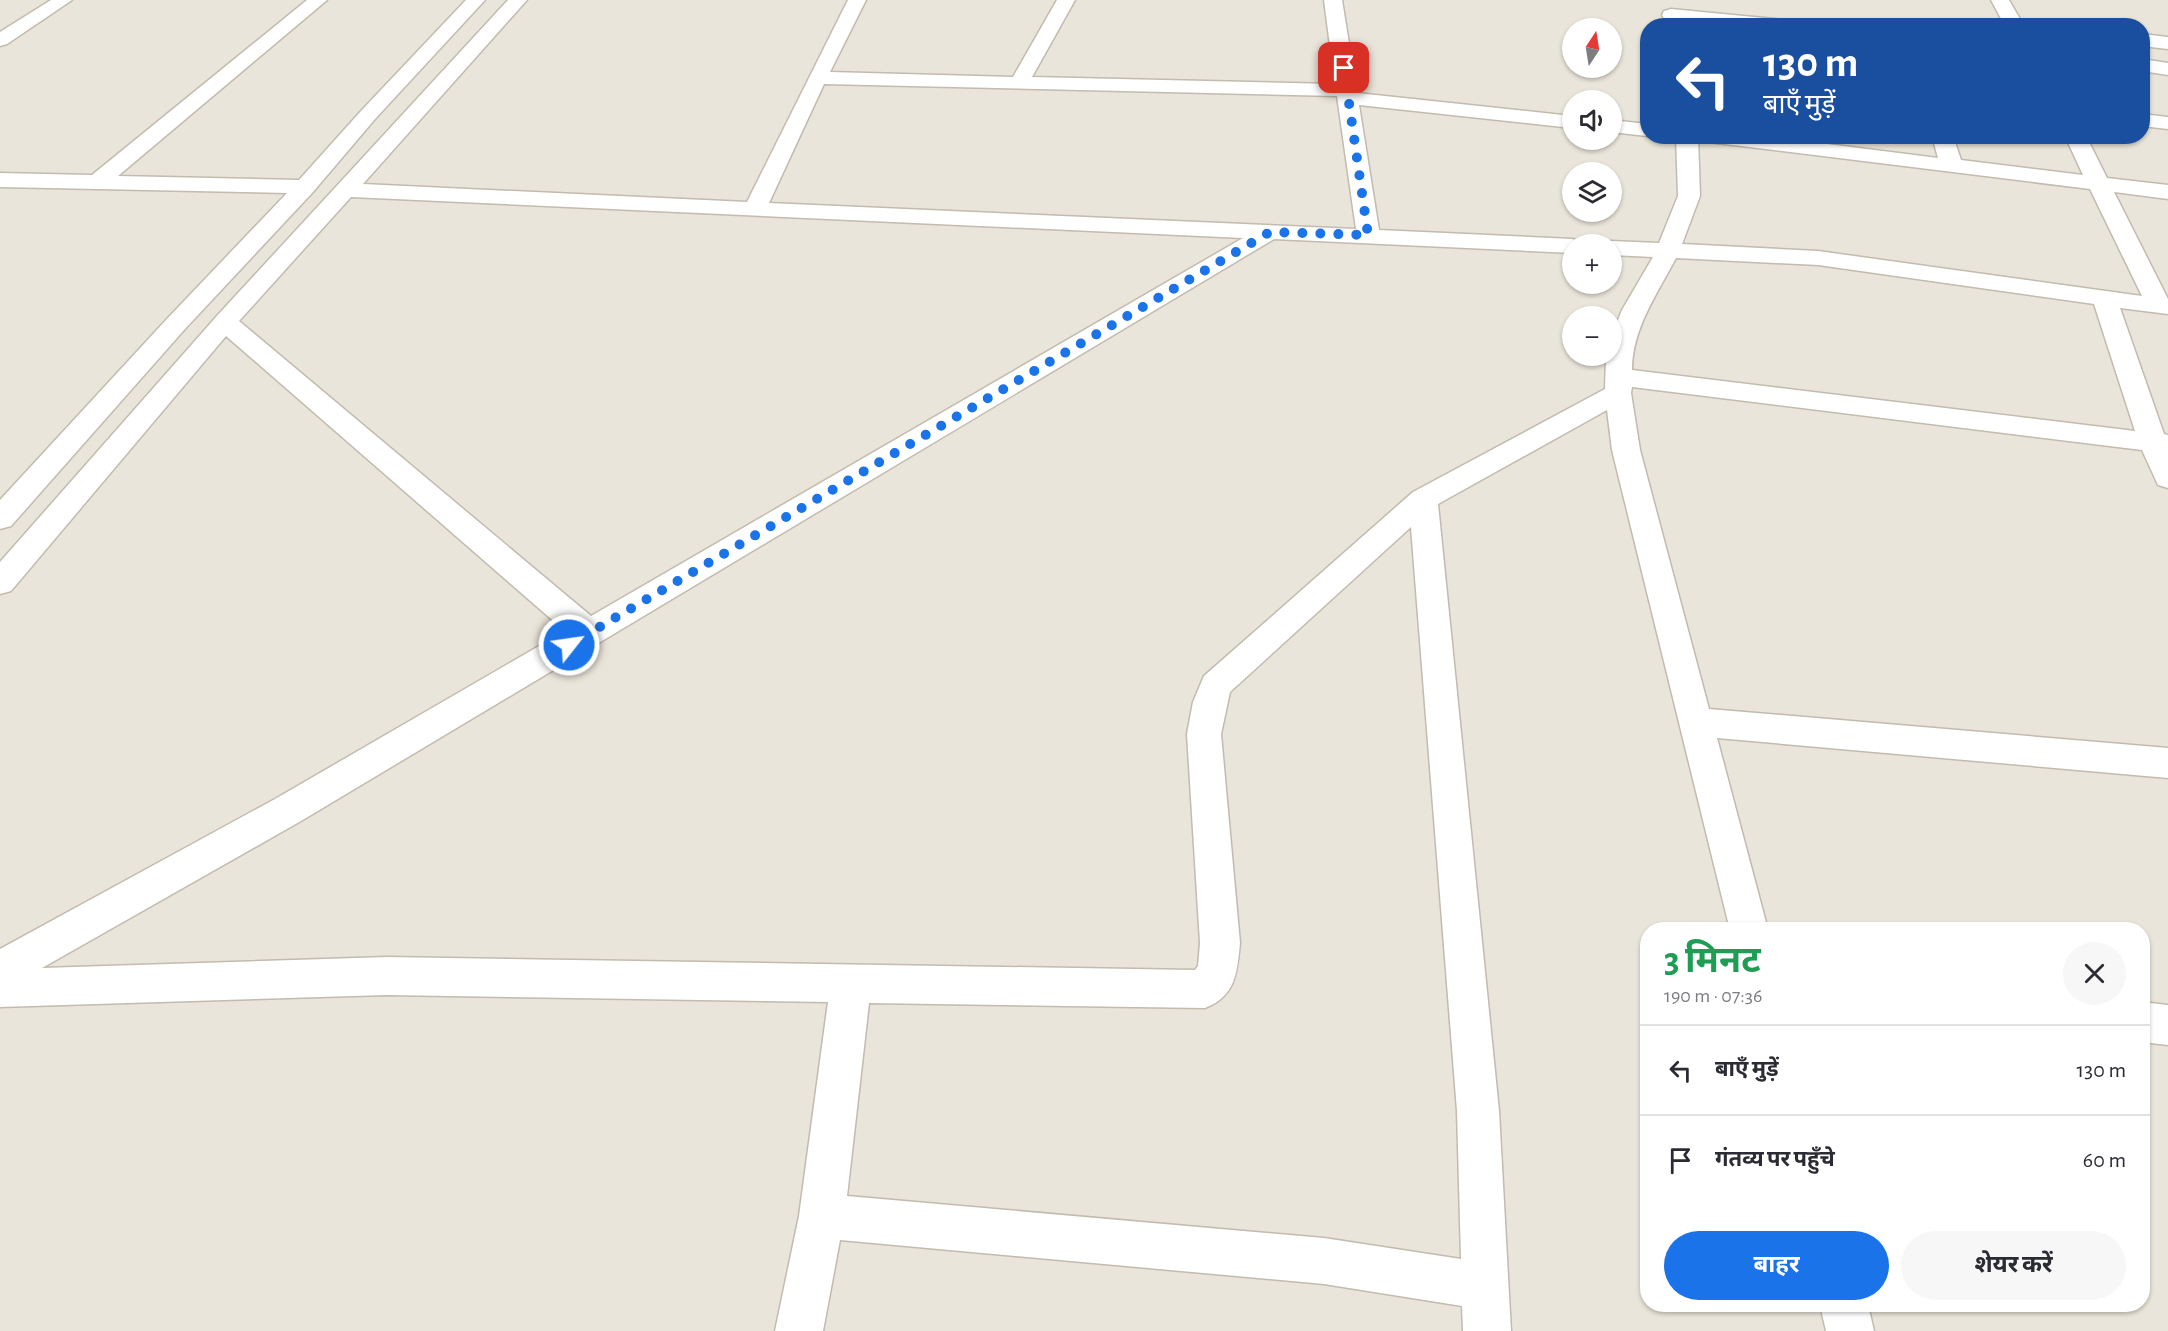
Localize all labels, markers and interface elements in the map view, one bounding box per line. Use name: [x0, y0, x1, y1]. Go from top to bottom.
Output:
north arrow: [1562, 18, 1622, 78]
map controls: [1562, 18, 1622, 366]
pin: [1318, 42, 1369, 93]
icon: left: [1664, 42, 1742, 120]
text: 130 m: [1763, 42, 1858, 84]
icon: arrive: [1327, 51, 1360, 84]
button: sound: [1562, 90, 1622, 150]
text: बाएँ मुड़ें: [1763, 91, 1835, 118]
button: layers: [1562, 162, 1622, 222]
button: +: [1562, 234, 1622, 294]
button: −: [1562, 306, 1622, 366]
position arrow: [537, 613, 601, 677]
button: close: [2063, 942, 2126, 1005]
text: 3 मिनट: [1664, 943, 1761, 979]
text: 190 m · 07:36: [1664, 986, 1762, 1006]
icon: left: [1664, 1054, 1697, 1087]
text: बाएँ मुड़ें: [1715, 1058, 1779, 1080]
text: 130 m: [2077, 1059, 2126, 1081]
icon: arrive: [1664, 1144, 1697, 1177]
text: गंतव्य पर पहुँचे: [1715, 1148, 1835, 1170]
text: 60 m: [2083, 1149, 2126, 1171]
button: बाहर: [1664, 1231, 1889, 1300]
button: शेयर करें: [1901, 1231, 2126, 1300]

